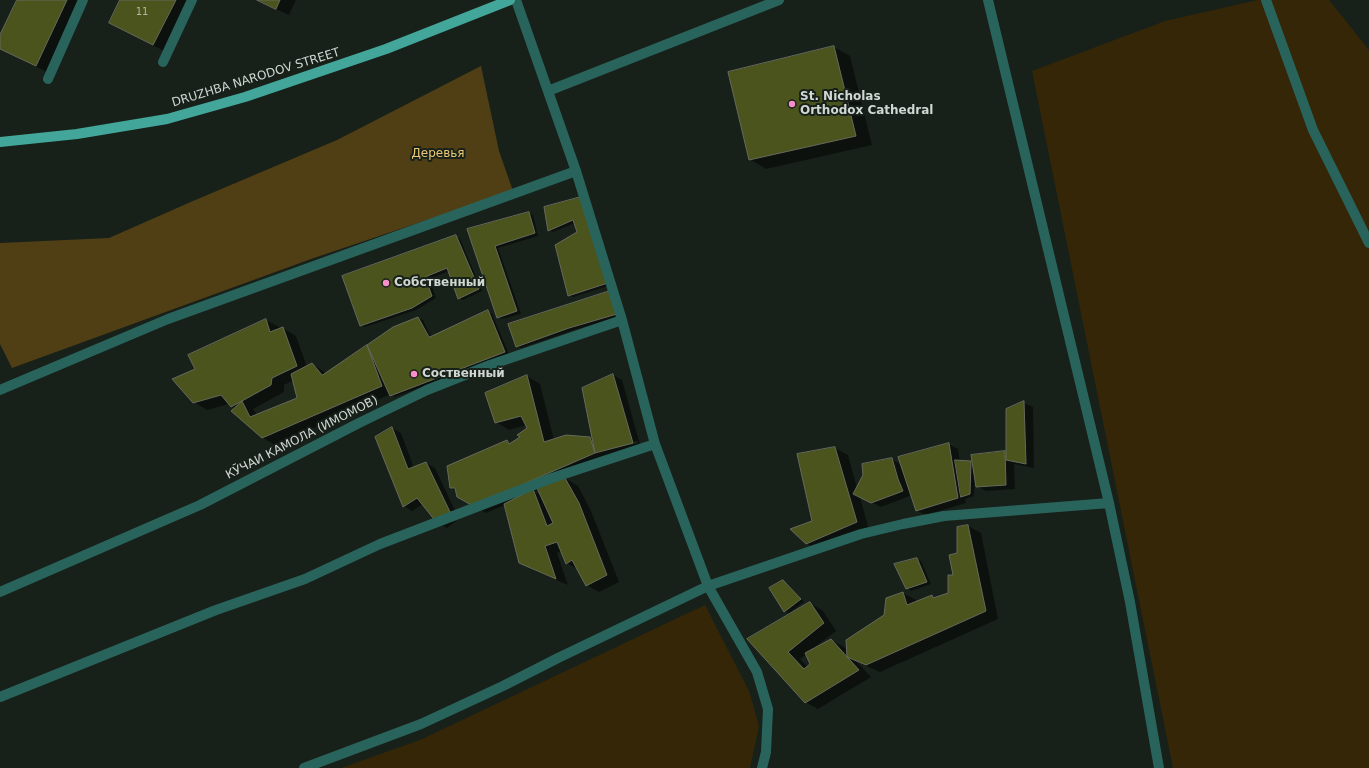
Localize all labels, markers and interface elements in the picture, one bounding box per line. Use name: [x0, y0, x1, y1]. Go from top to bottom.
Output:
house number: 11: [136, 6, 148, 18]
street label: DRUZHBA NARODOV STREET: [170, 46, 342, 110]
place label: St. Nicholas Orthodox Cathedral: [800, 90, 933, 118]
marker: St. Nicholas Orthodox Cathedral: [787, 99, 797, 109]
park label: Деревья: [411, 147, 465, 161]
place label: Собственный: [394, 276, 485, 290]
marker: Собственный: [381, 278, 391, 288]
place label: Соственный: [422, 367, 505, 381]
marker: Соственный: [409, 369, 419, 379]
street label: КӮЧАИ КАМОЛА (ИМОМОВ): [224, 393, 380, 483]

